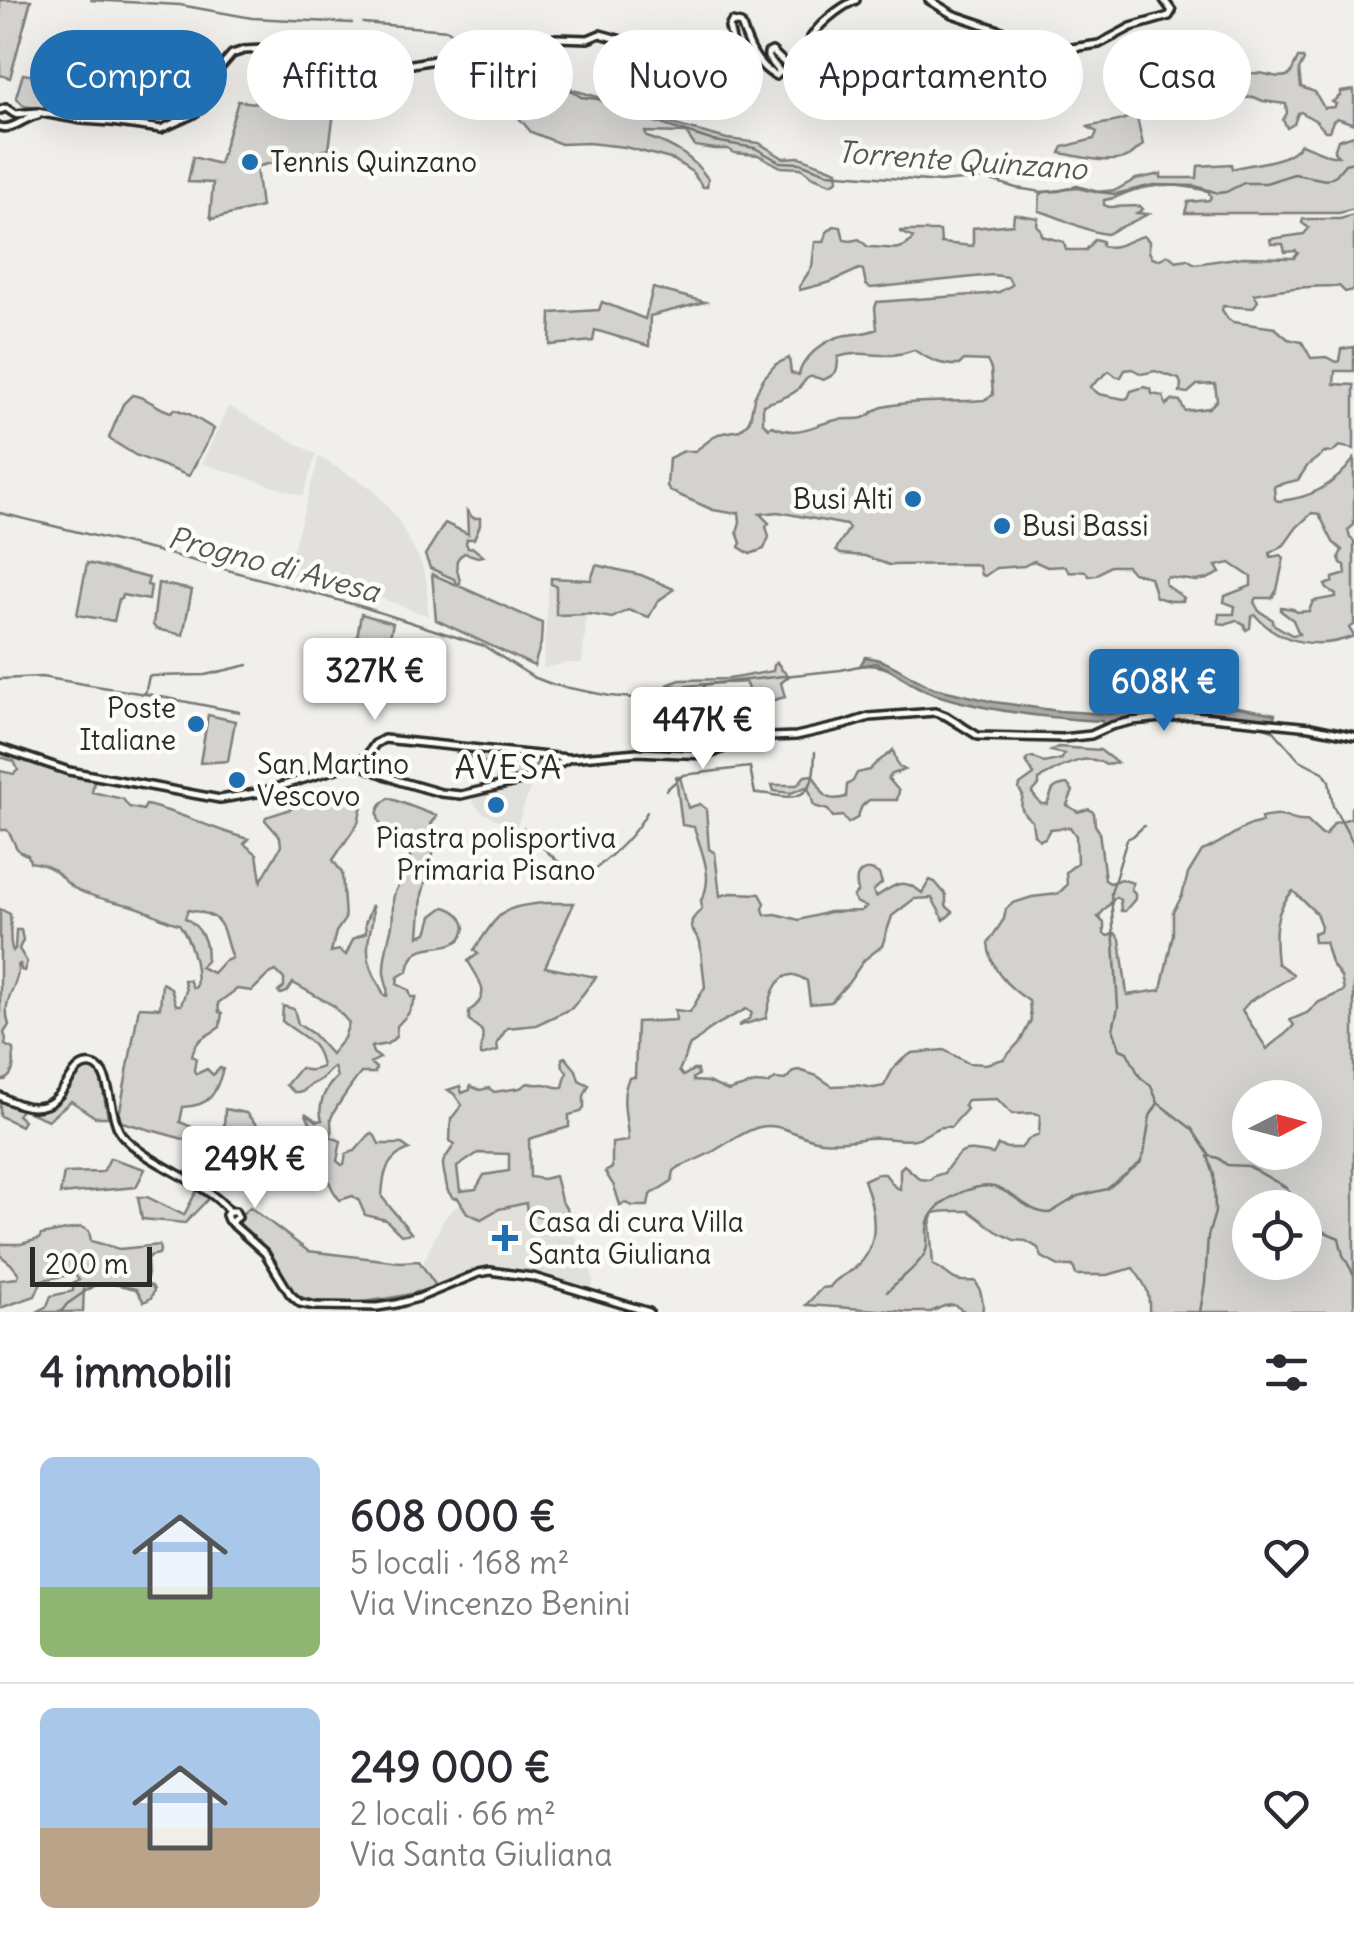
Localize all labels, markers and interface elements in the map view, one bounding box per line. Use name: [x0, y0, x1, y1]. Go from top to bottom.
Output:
chip: Compra: [30, 30, 227, 120]
chip: Affitta: [247, 30, 414, 120]
chip: Filtri: [434, 30, 573, 120]
chip: Nuovo: [593, 30, 763, 120]
chip: Appartamento: [783, 30, 1083, 120]
chip: Casa: [1103, 30, 1251, 120]
water label: Torrente Quinzano: [836, 132, 1090, 188]
place label: Tennis Quinzano: [270, 144, 477, 180]
marker: Tennis Quinzano: [239, 151, 261, 173]
place label: Busi Alti: [793, 481, 893, 517]
marker: Busi Alti: [902, 488, 924, 510]
place label: Busi Bassi: [1022, 508, 1148, 544]
marker: Busi Bassi: [991, 515, 1013, 537]
water label: Progno di Avesa: [164, 518, 386, 611]
pin: 327K €: [294, 638, 456, 723]
pin: 608K €: [1083, 649, 1245, 734]
text: 327K €: [325, 650, 425, 691]
text: 608K €: [1111, 661, 1217, 702]
pin: 447K €: [622, 687, 784, 772]
place label: Poste Italiane: [79, 690, 176, 758]
text: 447K €: [653, 699, 753, 740]
marker: Poste Italiane: [185, 713, 207, 735]
place label: San Martino Vescovo: [257, 746, 409, 814]
district label: AVESA: [455, 747, 563, 788]
marker: San Martino Vescovo: [226, 769, 248, 791]
marker: Piastra polisportiva Primaria Pisano: [485, 794, 507, 816]
place label: Piastra polisportiva Primaria Pisano: [376, 820, 616, 888]
north arrow: [1232, 1080, 1322, 1170]
map controls: [1232, 1080, 1322, 1280]
pin: 249K €: [174, 1126, 336, 1211]
text: 249K €: [204, 1138, 306, 1179]
button: locate: [1232, 1190, 1322, 1280]
place label: Casa di cura Villa Santa Giuliana: [528, 1204, 744, 1272]
marker: Casa di cura Villa Santa Giuliana: [492, 1225, 518, 1251]
scale bar: [30, 1242, 152, 1286]
text: 200 m: [45, 1246, 128, 1282]
icon: filters: [1259, 1345, 1314, 1400]
text: 4 immobili: [40, 1346, 232, 1398]
text: 608 000 €: [350, 1490, 556, 1542]
icon: home: [120, 1497, 240, 1617]
icon: heart: [1259, 1530, 1314, 1585]
text: 5 locali · 168 m²: [350, 1542, 569, 1583]
text: Via Vincenzo Benini: [350, 1583, 630, 1624]
text: 249 000 €: [350, 1741, 551, 1793]
icon: home: [120, 1748, 240, 1868]
icon: heart: [1259, 1781, 1314, 1836]
text: 2 locali · 66 m²: [350, 1793, 556, 1834]
text: Via Santa Giuliana: [350, 1834, 612, 1875]

